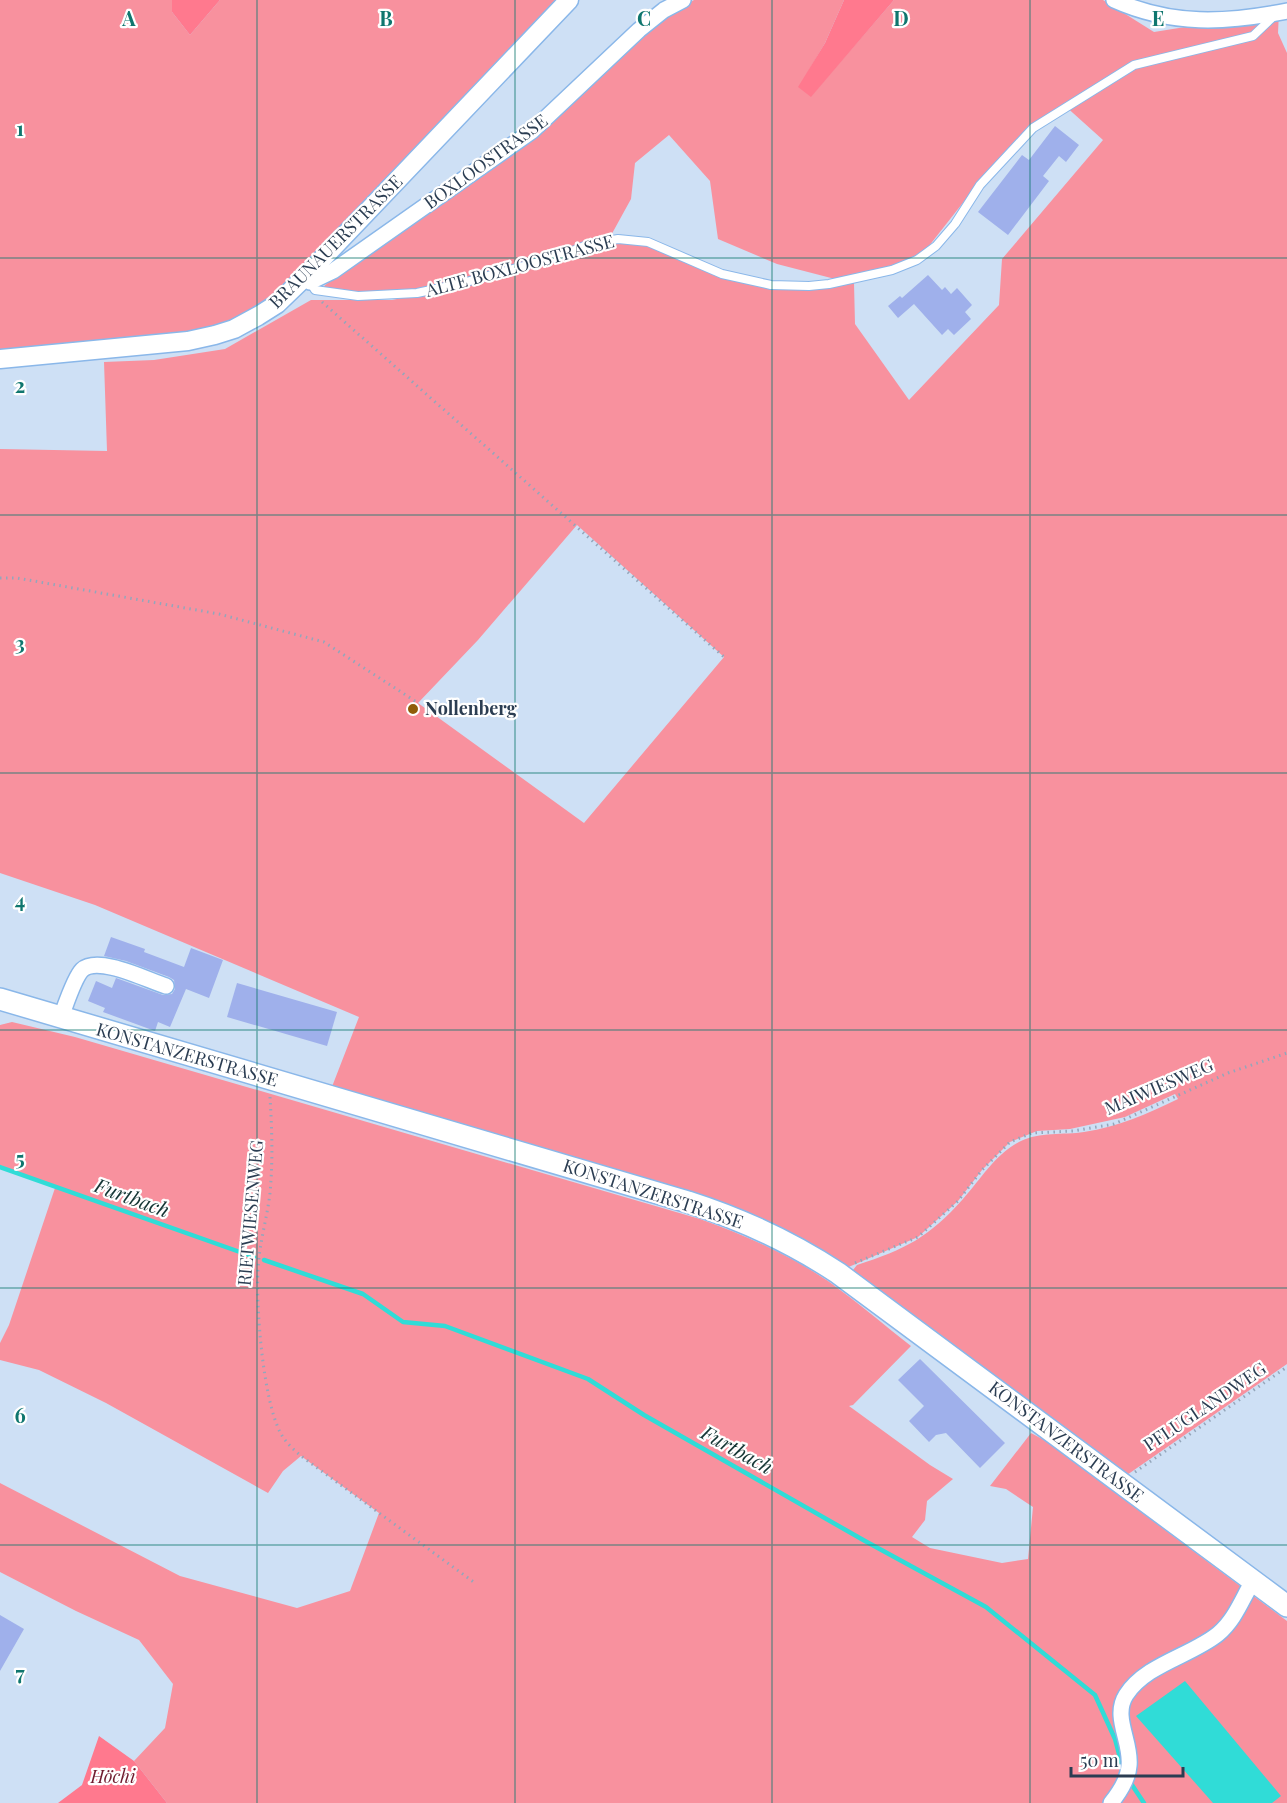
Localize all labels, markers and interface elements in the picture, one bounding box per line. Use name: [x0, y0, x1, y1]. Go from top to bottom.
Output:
text: A: [121, 4, 136, 31]
text: B: [379, 4, 393, 31]
text: C: [637, 4, 651, 31]
text: D: [893, 4, 909, 31]
text: E: [1152, 4, 1164, 31]
street label: BOXLOOSTRASSE: [419, 108, 552, 214]
text: 1: [16, 114, 24, 141]
street label: BRAUNAUERSTRASSE: [263, 169, 407, 313]
street label: ALTE BOXLOOSTRASSE: [422, 228, 617, 302]
text: 2: [15, 371, 25, 398]
text: 3: [15, 629, 25, 656]
place label: Nollenberg: [425, 696, 517, 720]
marker: Nollenberg: [406, 702, 420, 716]
text: 4: [15, 886, 25, 913]
street label: KONSTANZERSTRASSE: [94, 1017, 281, 1092]
street label: MAIWIESWEG: [1101, 1052, 1217, 1120]
street label: RIETWIESENWEG: [232, 1139, 268, 1287]
text: 5: [15, 1144, 25, 1171]
street label: KONSTANZERSTRASSE: [560, 1153, 747, 1234]
water label: Furtbach: [90, 1170, 174, 1223]
street label: PFLUGLANDWEG: [1138, 1356, 1271, 1456]
street label: KONSTANZERSTRASSE: [984, 1375, 1149, 1507]
text: 6: [14, 1401, 26, 1428]
water label: Furtbach: [696, 1418, 778, 1479]
text: 7: [15, 1659, 25, 1686]
scale bar: [1071, 1740, 1184, 1778]
text: 50 m: [1080, 1748, 1119, 1772]
park label: Höchi: [90, 1764, 136, 1788]

